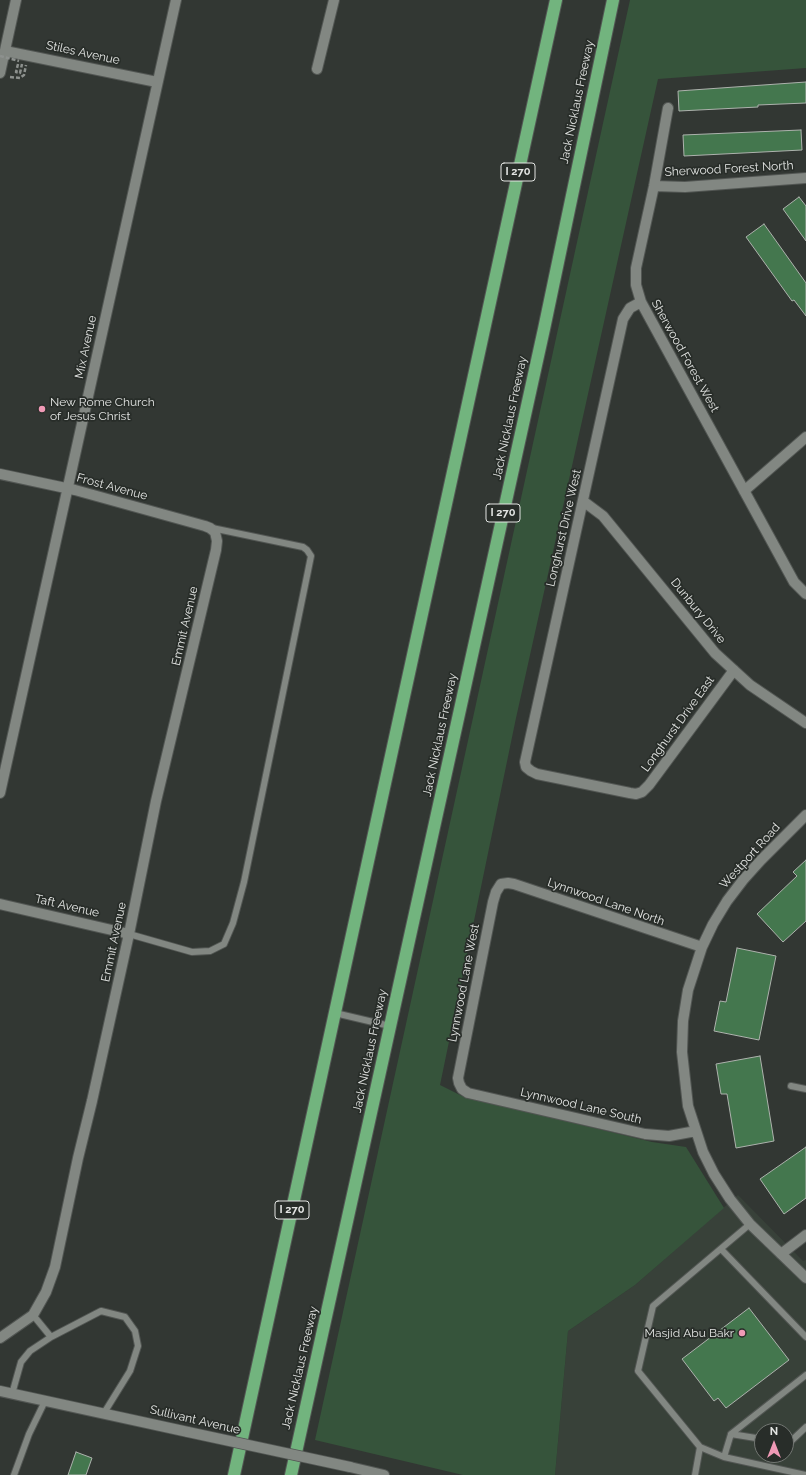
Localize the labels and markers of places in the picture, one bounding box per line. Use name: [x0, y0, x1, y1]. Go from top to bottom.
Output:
place label: New Rome Church of Jesus Christ: [50, 395, 155, 423]
marker: New Rome Church of Jesus Christ: [37, 404, 47, 414]
place label: Masjid Abu Bakr: [645, 1326, 734, 1340]
marker: Masjid Abu Bakr: [737, 1328, 747, 1338]

